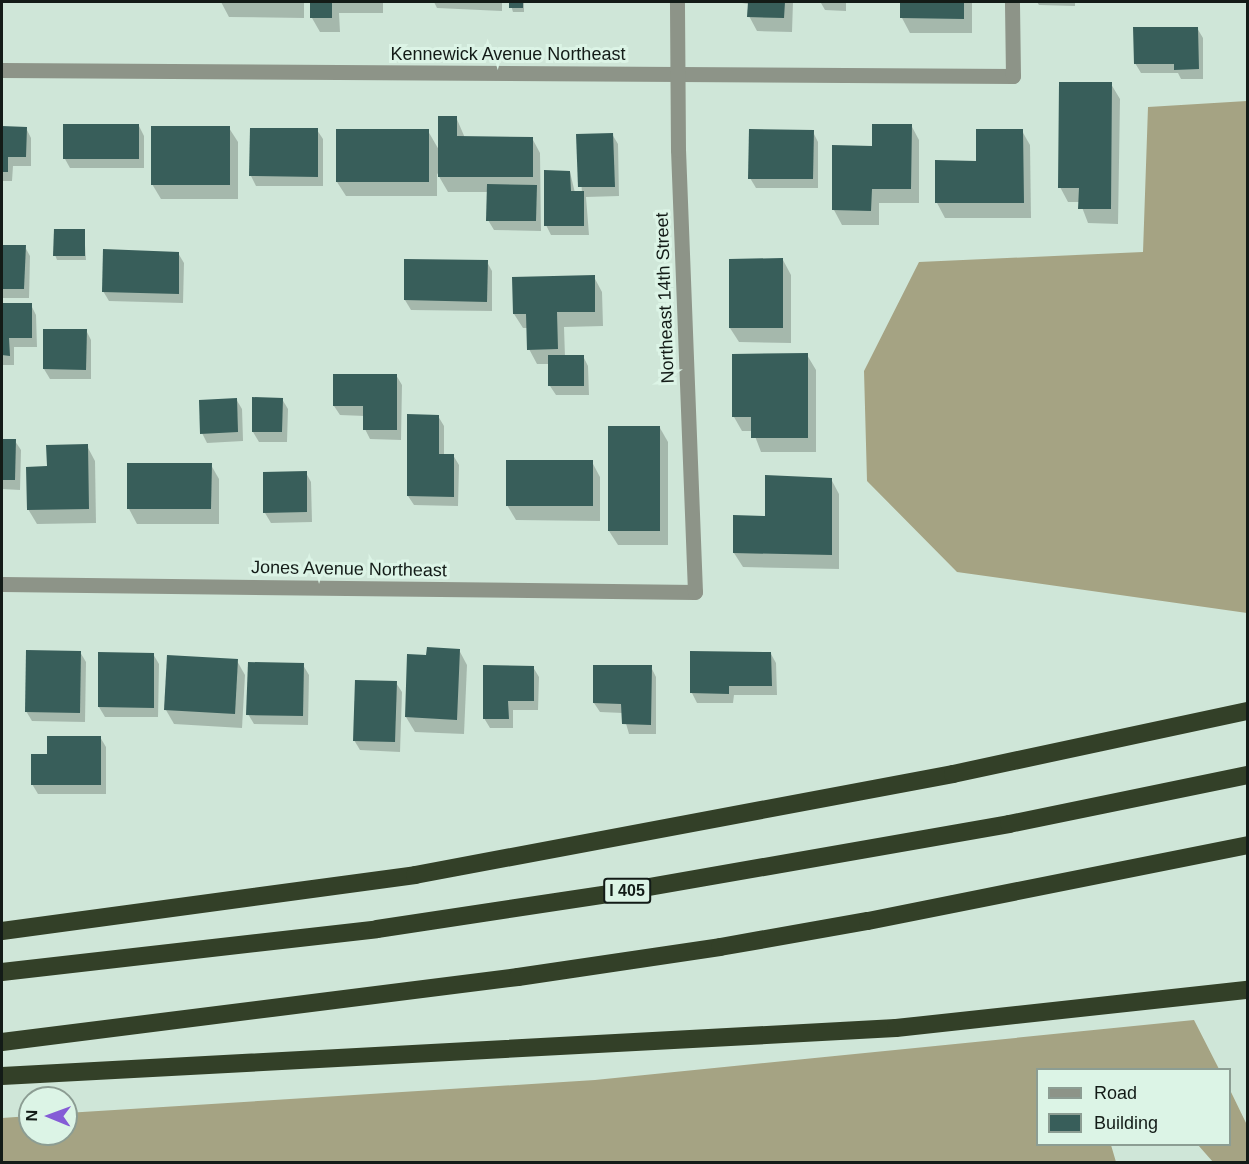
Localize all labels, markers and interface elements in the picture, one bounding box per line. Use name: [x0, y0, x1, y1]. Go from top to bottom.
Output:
street label: Kennewick Avenue Northeast: [390, 43, 626, 65]
street label: Northeast 14th Street: [651, 212, 679, 384]
street label: Jones Avenue Northeast: [250, 556, 448, 582]
road number: I 405: [603, 878, 651, 904]
legend: [1036, 1068, 1231, 1146]
text: Road: [1094, 1083, 1137, 1103]
north arrow: [18, 1086, 78, 1146]
text: N: [23, 1110, 40, 1122]
text: Building: [1094, 1113, 1158, 1133]

